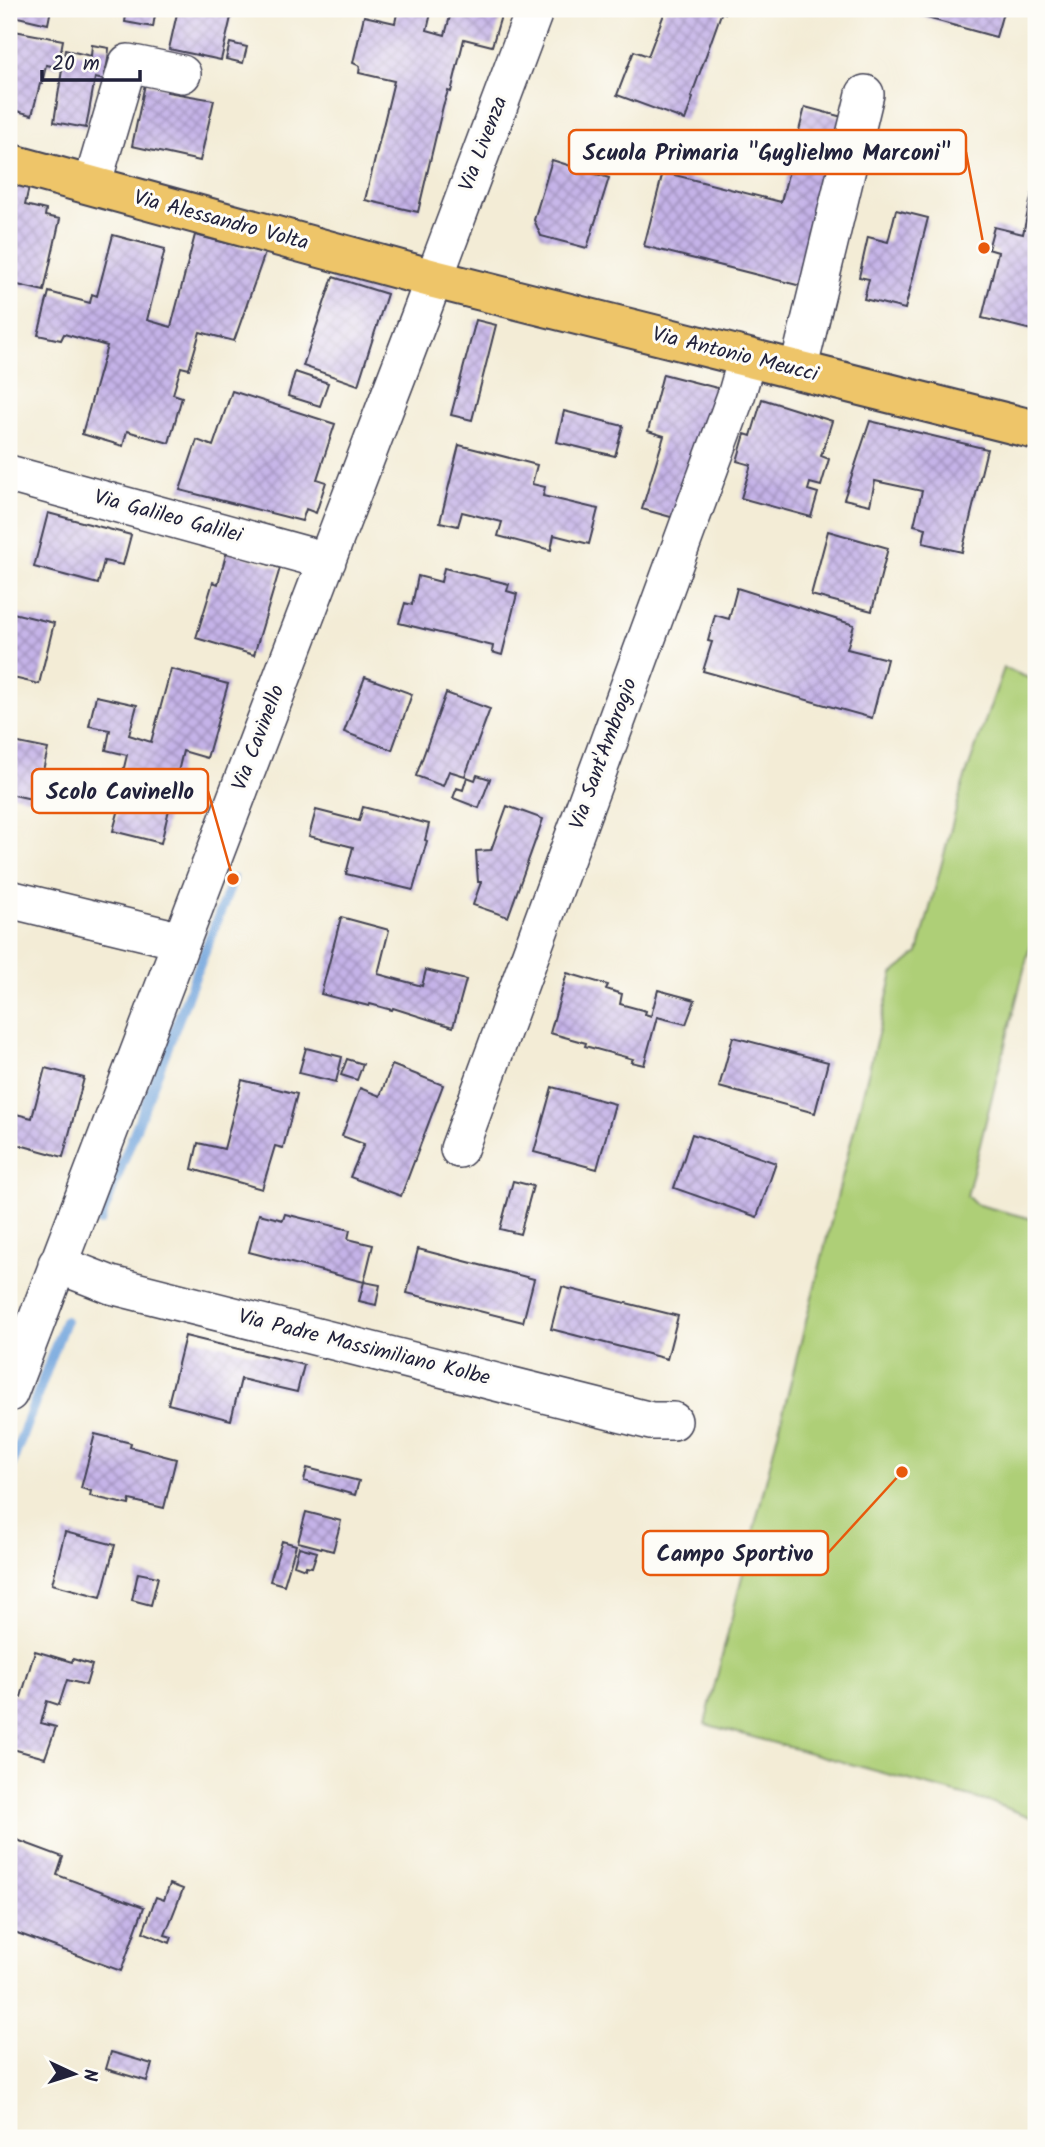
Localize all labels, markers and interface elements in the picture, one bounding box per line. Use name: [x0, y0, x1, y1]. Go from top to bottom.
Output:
scale bar: [42, 38, 140, 82]
text: 20 m: [52, 48, 100, 81]
street label: Via Livenza: [451, 92, 517, 196]
callout: Scuola Primaria "Guglielmo Marconi": [569, 130, 966, 174]
text: Scuola Primaria "Guglielmo Marconi": [583, 136, 951, 172]
street label: Via Alessandro Volta: [130, 182, 312, 260]
street label: Via Antonio Meucci: [649, 318, 822, 392]
street label: Via Galileo Galilei: [90, 481, 247, 553]
street label: Via Sant'Ambrogio: [561, 674, 647, 834]
street label: Via Cavinello: [224, 680, 294, 796]
callout: Scolo Cavinello: [32, 769, 208, 813]
text: Scolo Cavinello: [46, 775, 194, 811]
street label: Via Padre Massimiliano Kolbe: [235, 1301, 494, 1395]
callout: Campo Sportivo: [643, 1531, 828, 1575]
text: Campo Sportivo: [657, 1537, 813, 1573]
north arrow: [38, 2038, 108, 2108]
text: N: [74, 2068, 104, 2082]

